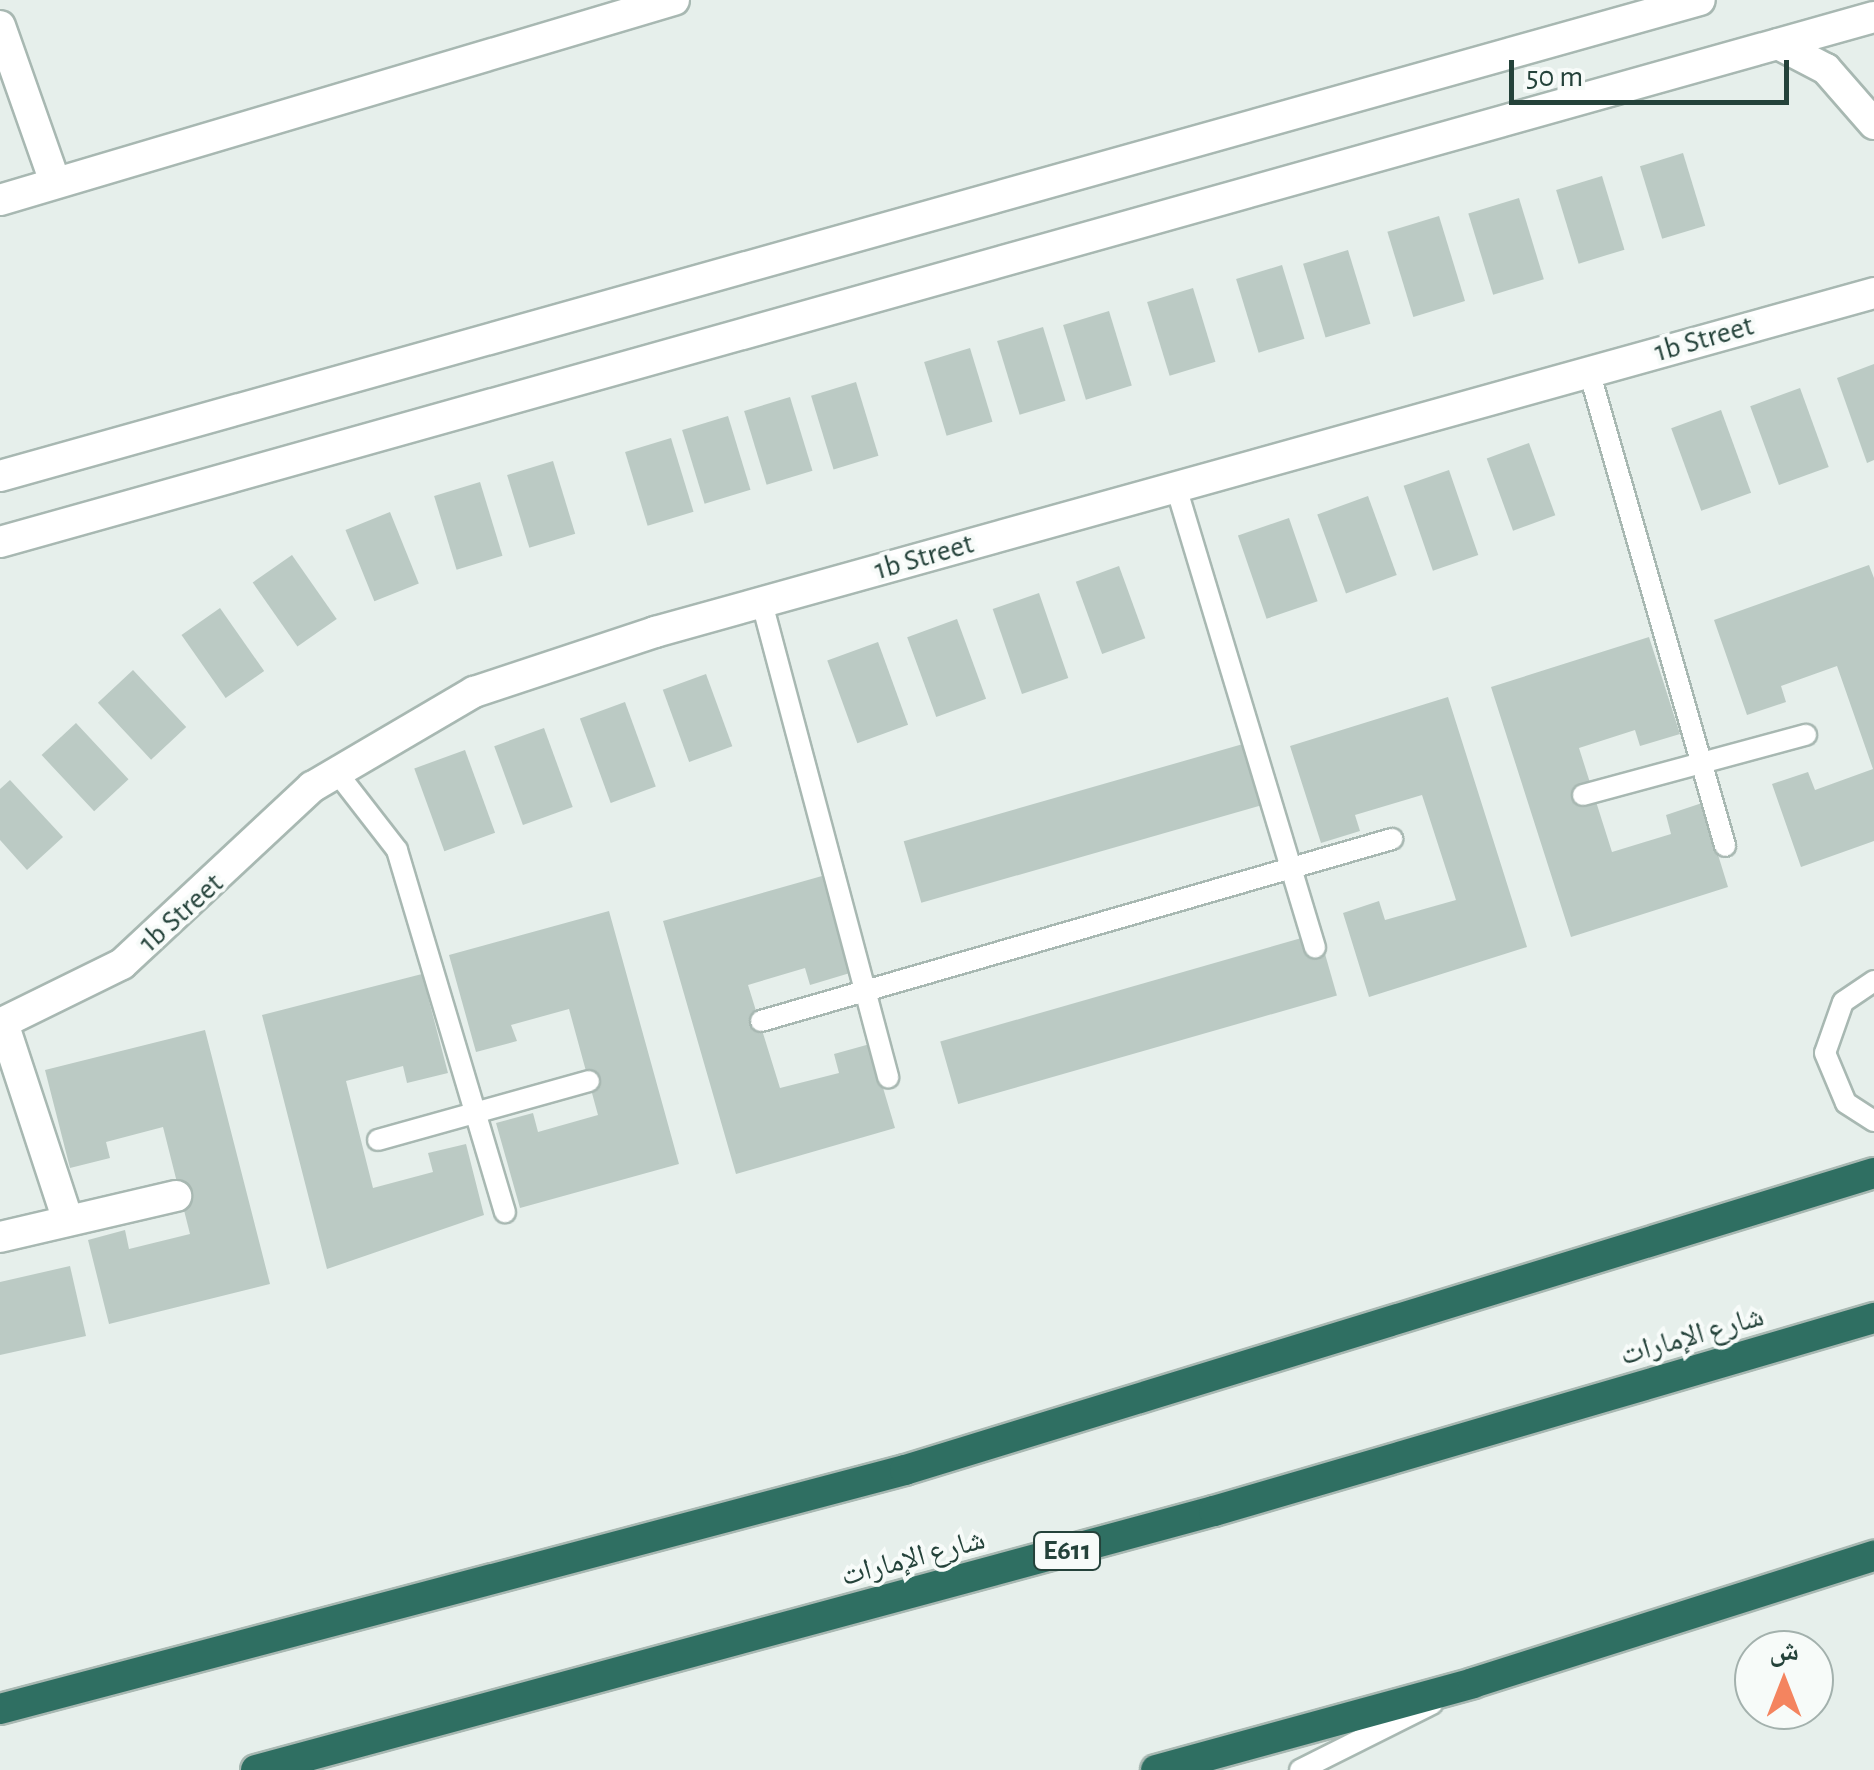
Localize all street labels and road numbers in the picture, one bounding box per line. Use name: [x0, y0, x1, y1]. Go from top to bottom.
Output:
street label: 1b Street: [1650, 308, 1758, 370]
street label: 1b Street: [870, 526, 978, 588]
street label: 1b Street: [131, 866, 231, 960]
street label: شارع الإمارات: [1616, 1298, 1768, 1374]
street label: شارع الإمارات: [837, 1521, 989, 1595]
road number: E611: [1032, 1528, 1102, 1574]

